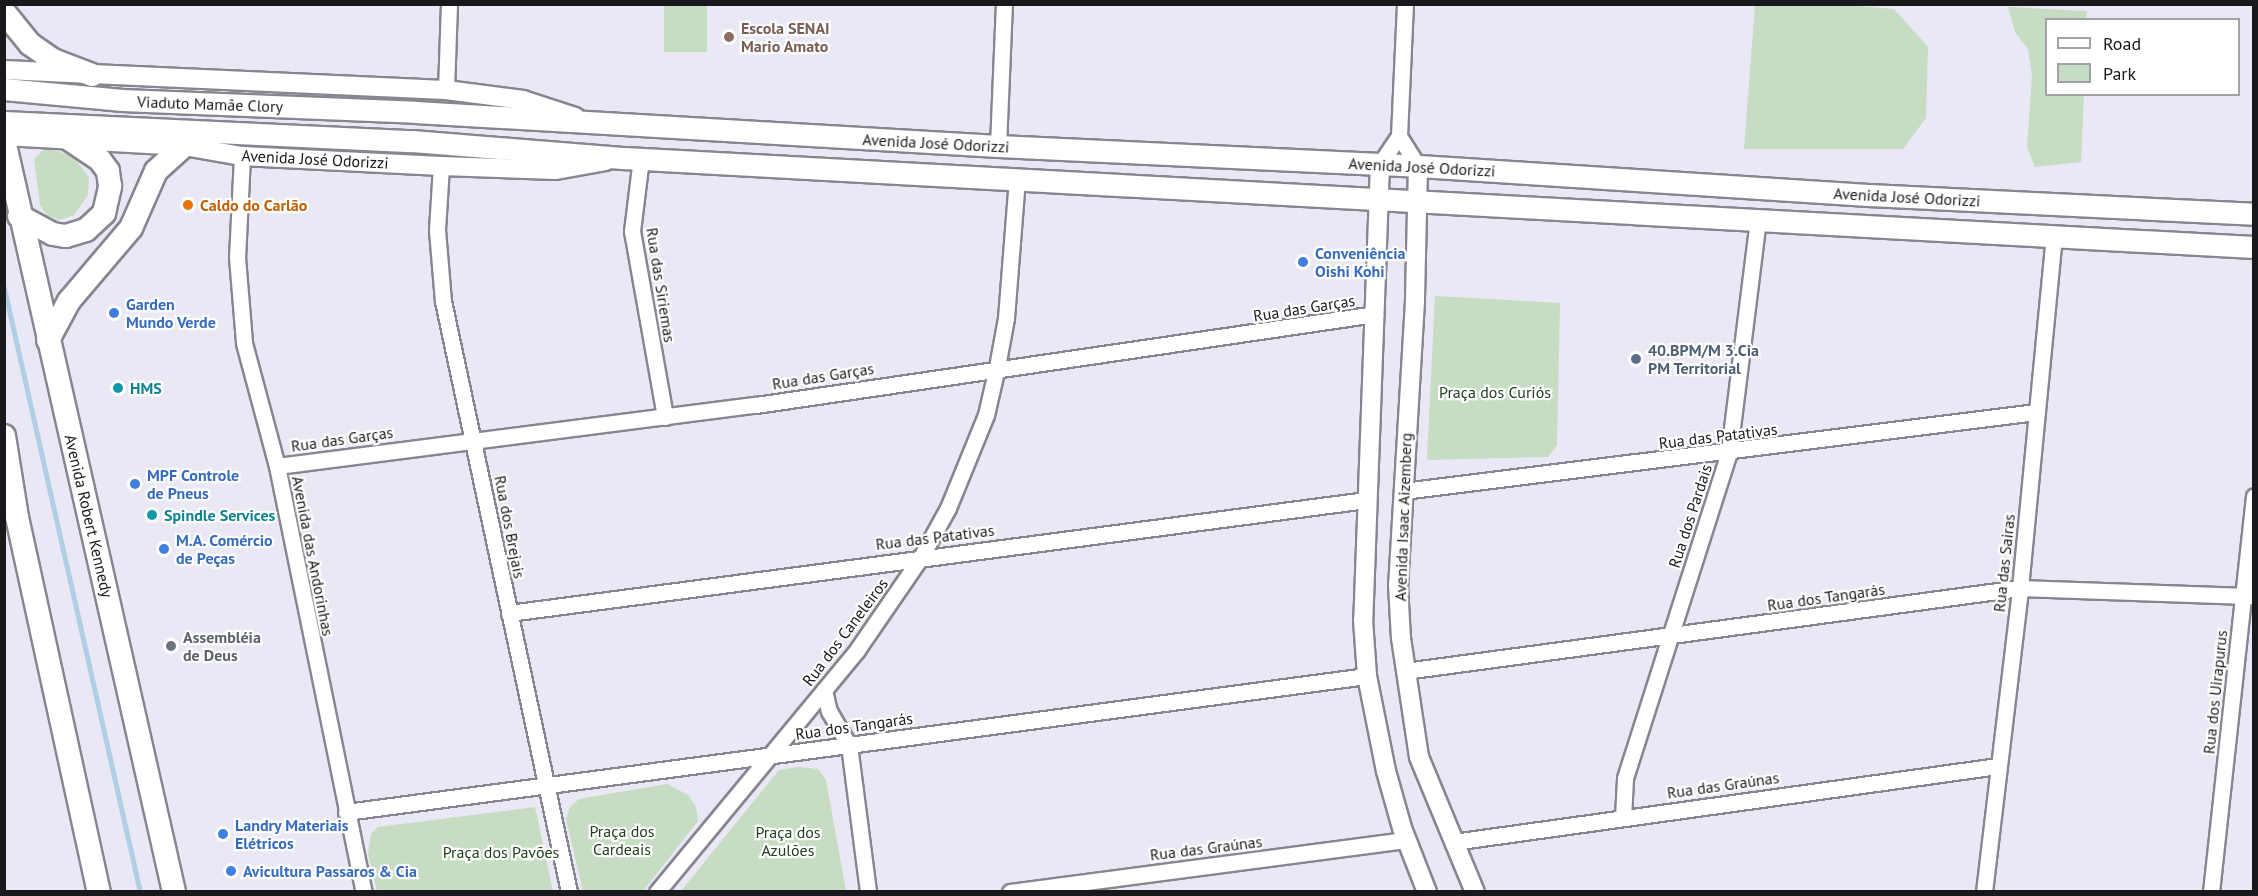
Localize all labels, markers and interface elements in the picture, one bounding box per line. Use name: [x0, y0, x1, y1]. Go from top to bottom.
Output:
place label: Escola SENAI Mario Amato: [741, 18, 830, 56]
legend: [2045, 18, 2240, 96]
marker: Escola SENAI Mario Amato: [722, 30, 736, 44]
text: Road: [2103, 32, 2141, 55]
text: Park: [2103, 62, 2136, 85]
street label: Viaduto Mamãe Clory: [137, 92, 283, 116]
street label: Avenida José Odorizzi: [862, 130, 1010, 156]
street label: Avenida José Odorizzi: [241, 146, 389, 172]
street label: Avenida José Odorizzi: [1348, 154, 1496, 180]
street label: Avenida José Odorizzi: [1833, 184, 1981, 210]
place label: Caldo do Carlão: [200, 195, 307, 215]
marker: Caldo do Carlão: [181, 198, 195, 212]
street label: Rua das Siriemas: [642, 226, 680, 344]
place label: Conveniência Oishi Kohi: [1315, 243, 1405, 281]
marker: Conveniência Oishi Kohi: [1296, 255, 1310, 269]
street label: Rua das Garças: [1252, 290, 1356, 326]
place label: Garden Mundo Verde: [126, 294, 216, 332]
marker: Garden Mundo Verde: [107, 306, 121, 320]
place label: 40.BPM/M 3.Cia PM Territorial: [1648, 340, 1759, 378]
marker: 40.BPM/M 3.Cia PM Territorial: [1629, 352, 1643, 366]
street label: Rua das Garças: [771, 358, 875, 394]
place label: HMS: [130, 378, 162, 398]
marker: HMS: [111, 381, 125, 395]
park label: Praça dos Curiós: [1439, 382, 1551, 402]
street label: Rua das Patativas: [1658, 419, 1778, 453]
street label: Rua das Garças: [290, 422, 394, 456]
street label: Avenida Isaac Aizemberg: [1390, 432, 1416, 602]
street label: Avenida Robert Kennedy: [61, 433, 117, 599]
street label: Rua dos Pardais: [1664, 462, 1716, 570]
place label: MPF Controle de Pneus: [147, 465, 239, 503]
street label: Avenida das Andorinhas: [288, 474, 338, 638]
street label: Rua dos Brejais: [491, 474, 529, 580]
marker: MPF Controle de Pneus: [128, 477, 142, 491]
place label: Spindle Services: [164, 505, 275, 525]
marker: Spindle Services: [145, 508, 159, 522]
street label: Rua das Sairas: [1989, 513, 2019, 613]
street label: Rua das Patativas: [875, 520, 995, 554]
place label: M.A. Comércio de Peças: [176, 530, 274, 568]
marker: M.A. Comércio de Peças: [157, 542, 171, 556]
street label: Rua dos Caneleiros: [798, 574, 892, 690]
street label: Rua dos Tangarás: [1766, 579, 1886, 615]
place label: Assembléia de Deus: [183, 627, 261, 665]
street label: Rua dos Uirapurus: [2199, 629, 2231, 755]
marker: Assembléia de Deus: [164, 639, 178, 653]
street label: Rua dos Tangarás: [794, 708, 914, 744]
street label: Rua das Graúnas: [1666, 768, 1780, 802]
place label: Landry Materiais Elétricos: [235, 815, 349, 853]
park label: Praça dos Cardeais: [589, 821, 655, 859]
park label: Praça dos Azulões: [755, 822, 821, 860]
marker: Landry Materiais Elétricos: [216, 827, 230, 841]
street label: Rua das Graúnas: [1149, 832, 1263, 864]
park label: Praça dos Pavões: [443, 842, 559, 862]
place label: Avicultura Passaros & Cia: [243, 861, 417, 881]
marker: Avicultura Passaros & Cia: [224, 864, 238, 878]

